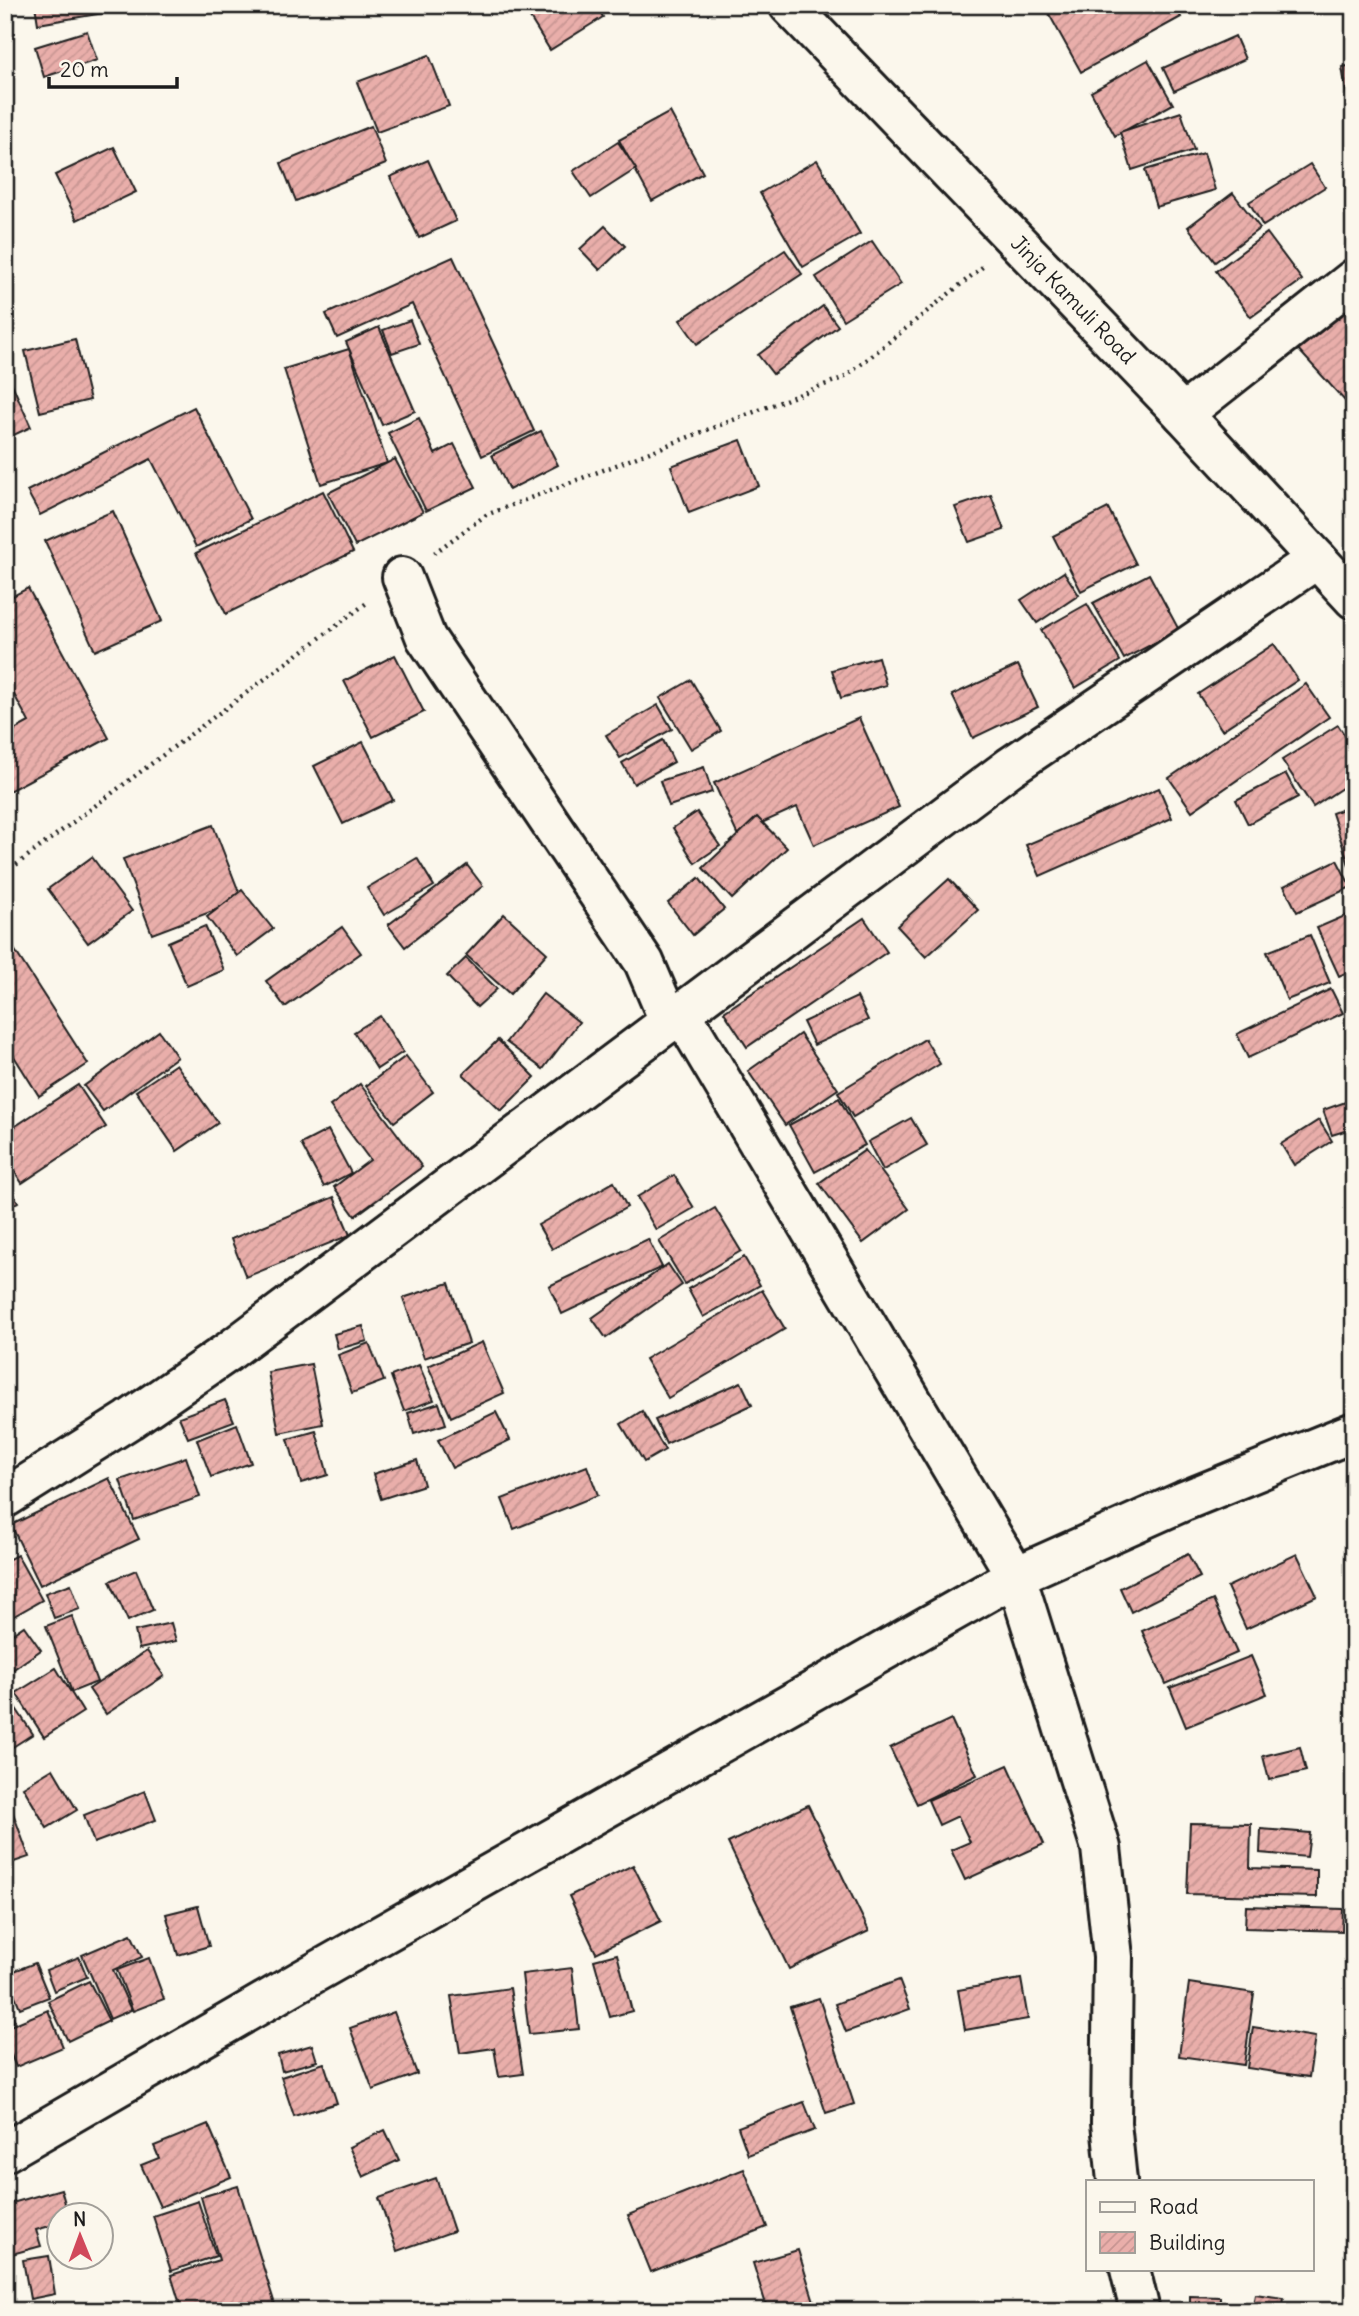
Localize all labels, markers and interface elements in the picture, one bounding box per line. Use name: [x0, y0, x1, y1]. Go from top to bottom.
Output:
scale bar: [49, 46, 177, 90]
text: 20 m: [60, 56, 109, 83]
street label: Jinja Kamuli Road: [1005, 230, 1142, 370]
legend: [1086, 2180, 1314, 2270]
text: Road: [1149, 2193, 1198, 2220]
north arrow: [46, 2200, 116, 2270]
text: N: [73, 2207, 86, 2231]
text: Building: [1149, 2229, 1225, 2256]

